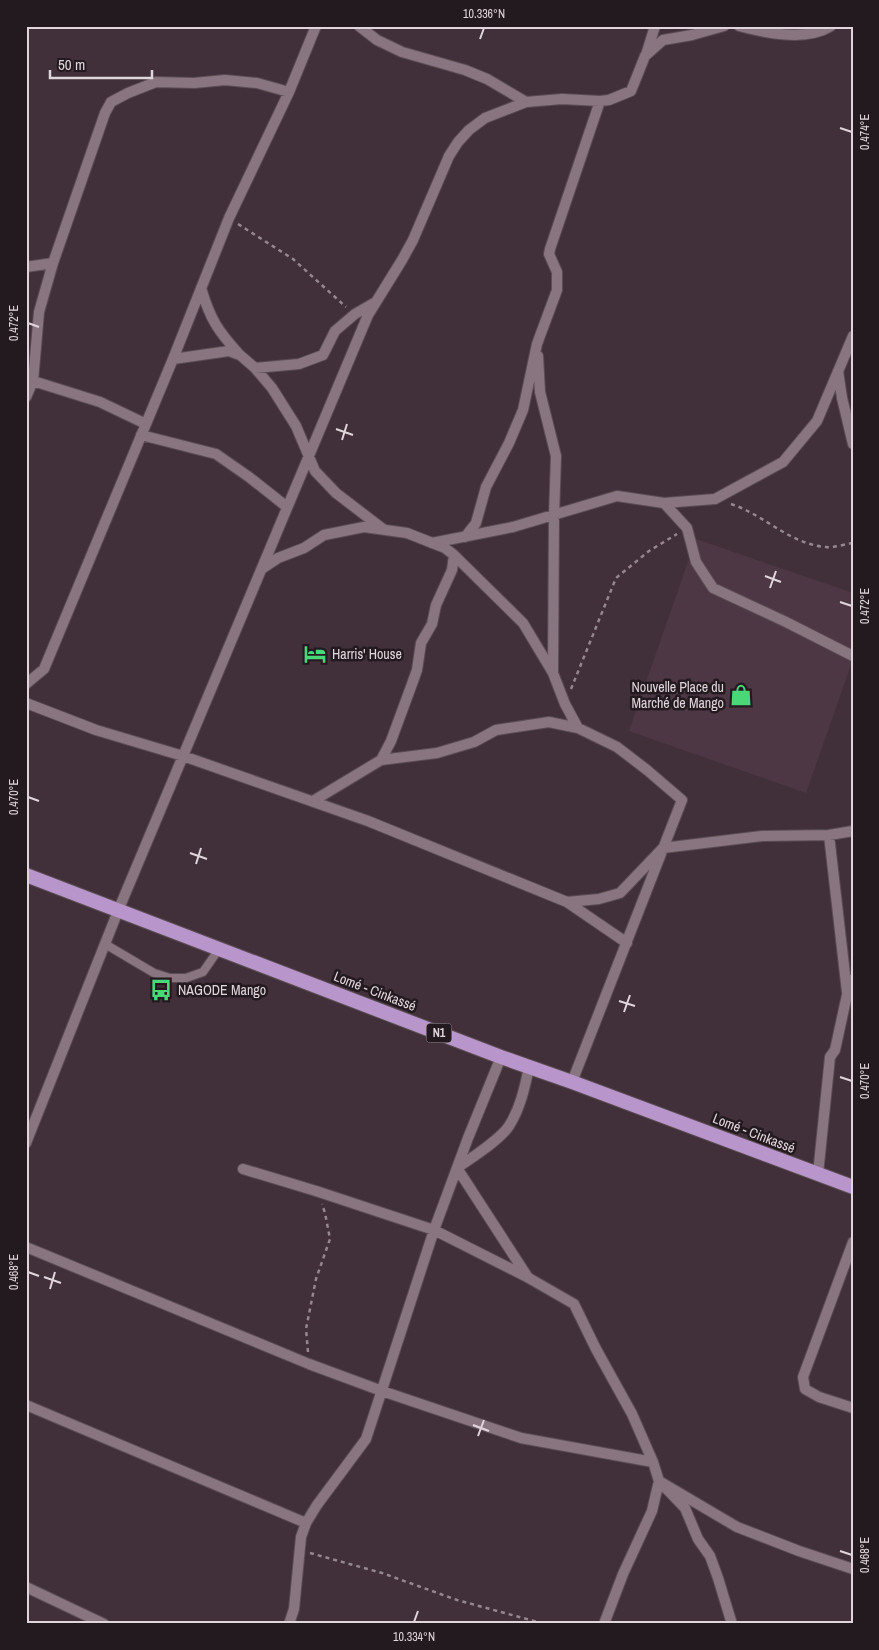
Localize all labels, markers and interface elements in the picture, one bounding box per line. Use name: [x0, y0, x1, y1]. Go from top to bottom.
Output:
text: 10.336°N: [463, 6, 505, 22]
scale bar: [50, 48, 152, 80]
text: 50 m: [58, 54, 85, 75]
text: 0.474°E: [857, 114, 873, 150]
text: 0.472°E: [6, 305, 22, 341]
text: 0.472°E: [857, 588, 873, 624]
hotel icon: Harris' House: [302, 641, 328, 667]
place label: Harris' House: [332, 645, 402, 663]
place label: Nouvelle Place du Marché de Mango: [631, 678, 724, 712]
shop icon: Nouvelle Place du Marché de Mango: [728, 682, 754, 708]
text: 0.470°E: [6, 779, 22, 815]
street label: Lomé - Cinkassé: [331, 967, 419, 1015]
bus stop icon: NAGODE Mango: [148, 977, 174, 1003]
place label: NAGODE Mango: [178, 981, 266, 999]
road number: N1: [426, 1024, 452, 1042]
text: 0.470°E: [857, 1063, 873, 1099]
street label: Lomé - Cinkassé: [710, 1109, 798, 1157]
text: 0.468°E: [6, 1254, 22, 1290]
text: 0.468°E: [857, 1537, 873, 1573]
text: 10.334°N: [393, 1629, 435, 1645]

